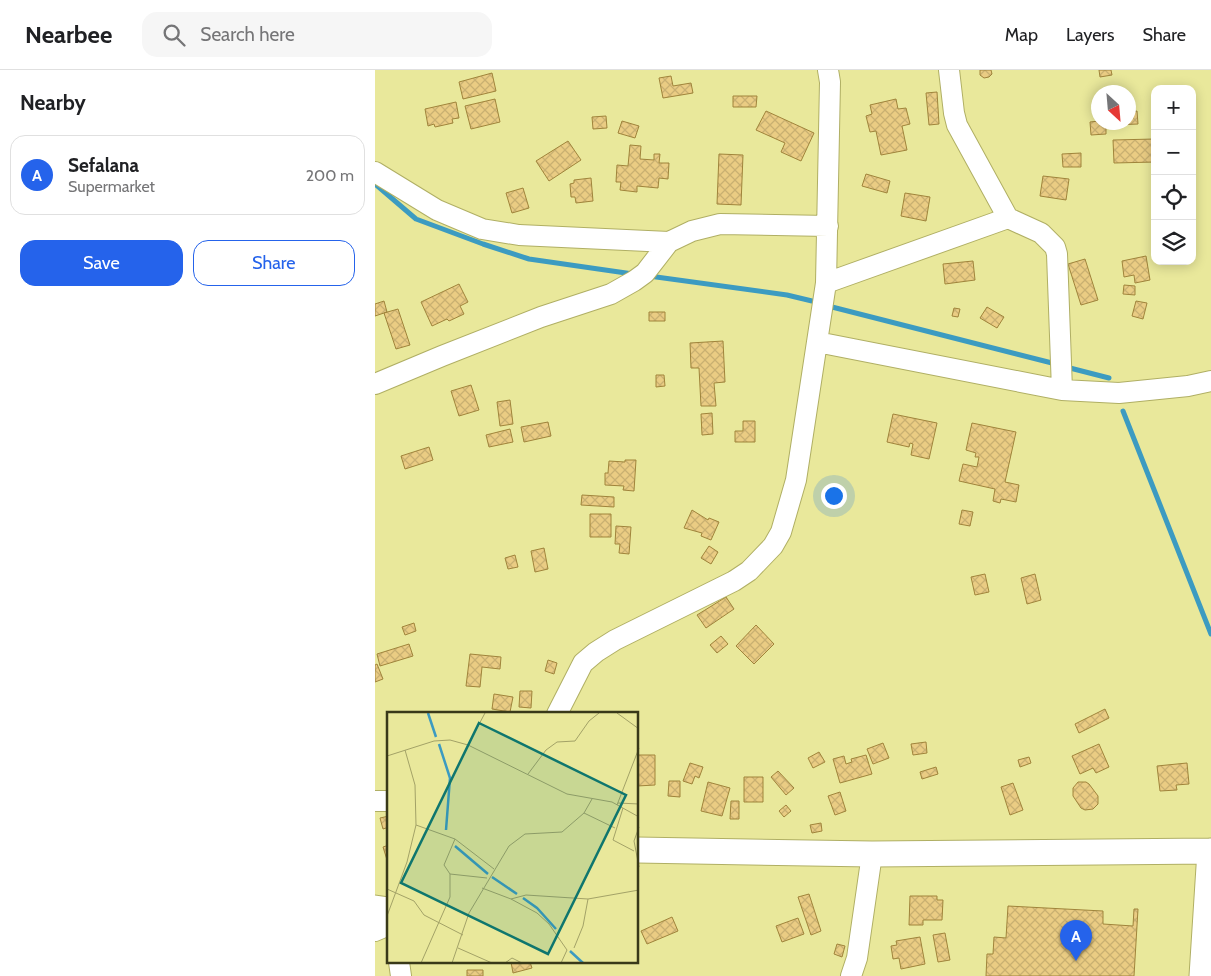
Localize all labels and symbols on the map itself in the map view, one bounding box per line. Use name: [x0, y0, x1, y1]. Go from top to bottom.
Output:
north arrow: [1091, 85, 1136, 130]
your location: [821, 483, 847, 509]
inset map: [387, 712, 639, 964]
pin: A: [1060, 920, 1092, 961]

